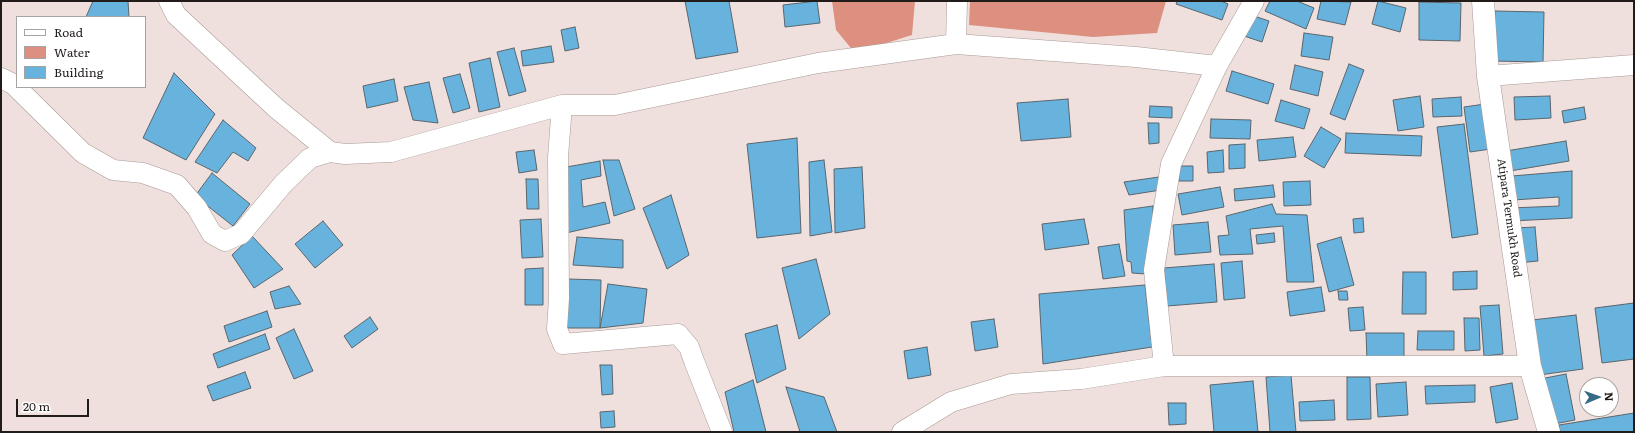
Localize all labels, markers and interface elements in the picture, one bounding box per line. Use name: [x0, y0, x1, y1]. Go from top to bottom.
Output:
legend: [16, 16, 146, 88]
text: Road: [54, 23, 83, 41]
text: Water: [54, 43, 90, 61]
text: Building: [54, 63, 103, 81]
street label: Atipara Termukh Road: [1494, 158, 1524, 278]
north arrow: [1579, 377, 1619, 417]
scale bar: [18, 391, 91, 417]
text: N: [1602, 392, 1618, 402]
text: 20 m: [23, 397, 50, 415]

